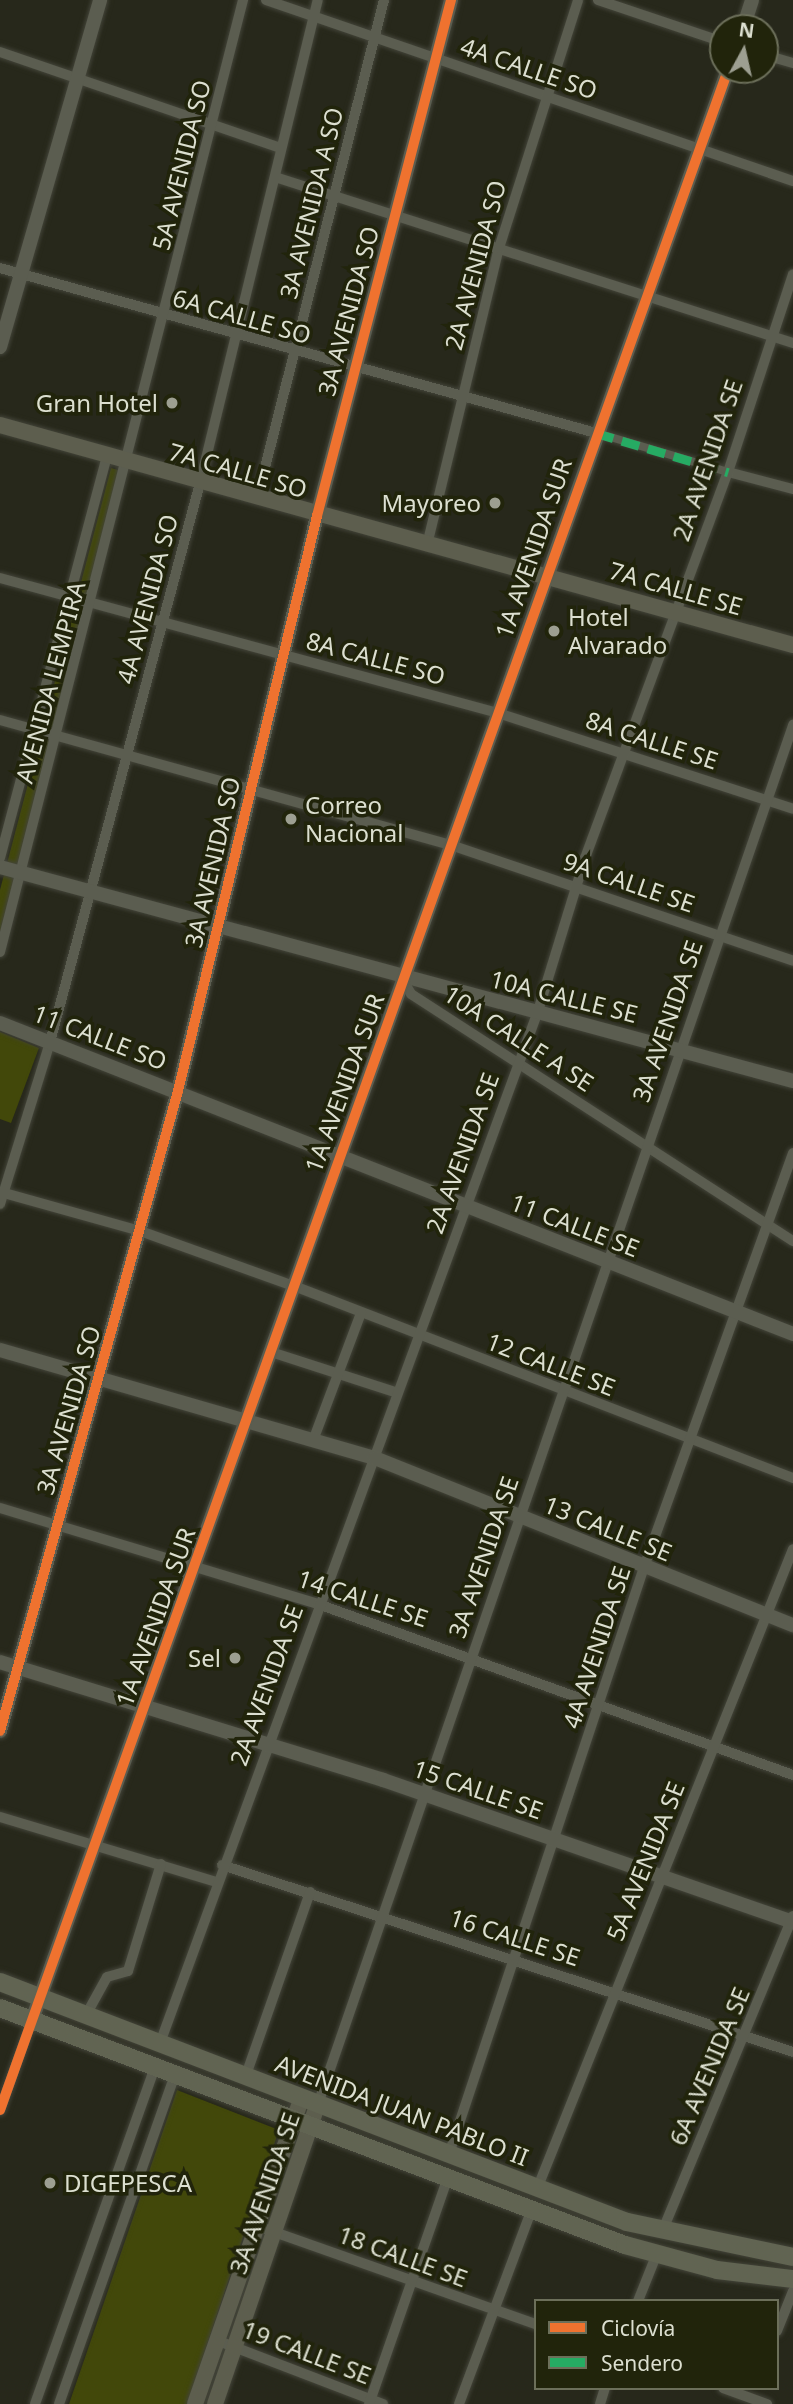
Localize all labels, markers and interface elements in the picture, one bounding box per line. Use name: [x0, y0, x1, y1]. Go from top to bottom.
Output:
north arrow: [709, 14, 779, 84]
text: N: [737, 16, 756, 44]
street label: 4A CALLE SO: [457, 31, 601, 105]
street label: 5A AVENIDA SO: [146, 77, 216, 253]
street label: 3A AVENIDA A SO: [273, 104, 349, 302]
street label: 2A AVENIDA SO: [439, 177, 511, 353]
street label: 3A AVENIDA SO: [312, 223, 384, 399]
street label: 6A CALLE SO: [170, 283, 314, 349]
street label: 2A AVENIDA SE: [666, 375, 748, 545]
place label: Gran Hotel: [36, 389, 158, 417]
marker: Gran Hotel: [164, 395, 180, 411]
street label: 7A CALLE SO: [166, 437, 310, 503]
street label: 1A AVENIDA SUR: [489, 454, 577, 642]
place label: Mayoreo: [382, 489, 481, 517]
marker: Mayoreo: [487, 495, 503, 511]
street label: 4A AVENIDA SO: [111, 511, 183, 687]
street label: 7A CALLE SE: [606, 555, 746, 621]
street label: AVENIDA LEMPIRA: [9, 578, 91, 786]
place label: Hotel Alvarado: [568, 603, 667, 659]
marker: Hotel Alvarado: [546, 623, 562, 639]
street label: 8A CALLE SO: [303, 626, 449, 690]
street label: 8A CALLE SE: [582, 705, 722, 775]
street label: 3A AVENIDA SO: [178, 774, 246, 950]
place label: Correo Nacional: [305, 791, 403, 847]
marker: Correo Nacional: [283, 811, 299, 827]
street label: 9A CALLE SE: [560, 846, 698, 918]
street label: 3A AVENIDA SE: [626, 936, 708, 1106]
street label: 10A CALLE SE: [487, 964, 641, 1028]
street label: 10A CALLE A SE: [439, 979, 599, 1097]
street label: 1A AVENIDA SUR: [298, 990, 390, 1176]
street label: 11 CALLE SO: [29, 998, 171, 1076]
street label: 2A AVENIDA SE: [420, 1069, 504, 1237]
street label: 11 CALLE SE: [507, 1187, 643, 1263]
street label: 3A AVENIDA SO: [30, 1322, 106, 1498]
street label: 12 CALLE SE: [483, 1326, 619, 1402]
street label: 3A AVENIDA SE: [442, 1472, 524, 1642]
street label: 13 CALLE SE: [540, 1489, 676, 1567]
street label: 1A AVENIDA SUR: [109, 1524, 201, 1710]
street label: 4A AVENIDA SE: [556, 1562, 636, 1732]
street label: 14 CALLE SE: [294, 1563, 432, 1633]
street label: 2A AVENIDA SE: [224, 1601, 308, 1769]
place label: Sel: [188, 1644, 221, 1672]
marker: Sel: [227, 1650, 243, 1666]
street label: 15 CALLE SE: [409, 1753, 547, 1825]
street label: 5A AVENIDA SE: [600, 1777, 690, 1945]
street label: 16 CALLE SE: [446, 1902, 584, 1972]
street label: 6A AVENIDA SE: [663, 1983, 755, 2149]
street label: AVENIDA JUAN PABLO II: [272, 2048, 532, 2172]
street label: 3A AVENIDA SE: [223, 2108, 305, 2278]
place label: DIGEPESCA: [64, 2169, 192, 2197]
marker: DIGEPESCA: [42, 2175, 58, 2191]
street label: 18 CALLE SE: [334, 2219, 472, 2293]
legend: [534, 2299, 779, 2390]
street label: 19 CALLE SE: [239, 2314, 375, 2390]
text: Ciclovía: [601, 2314, 675, 2342]
text: Sendero: [601, 2349, 683, 2377]

